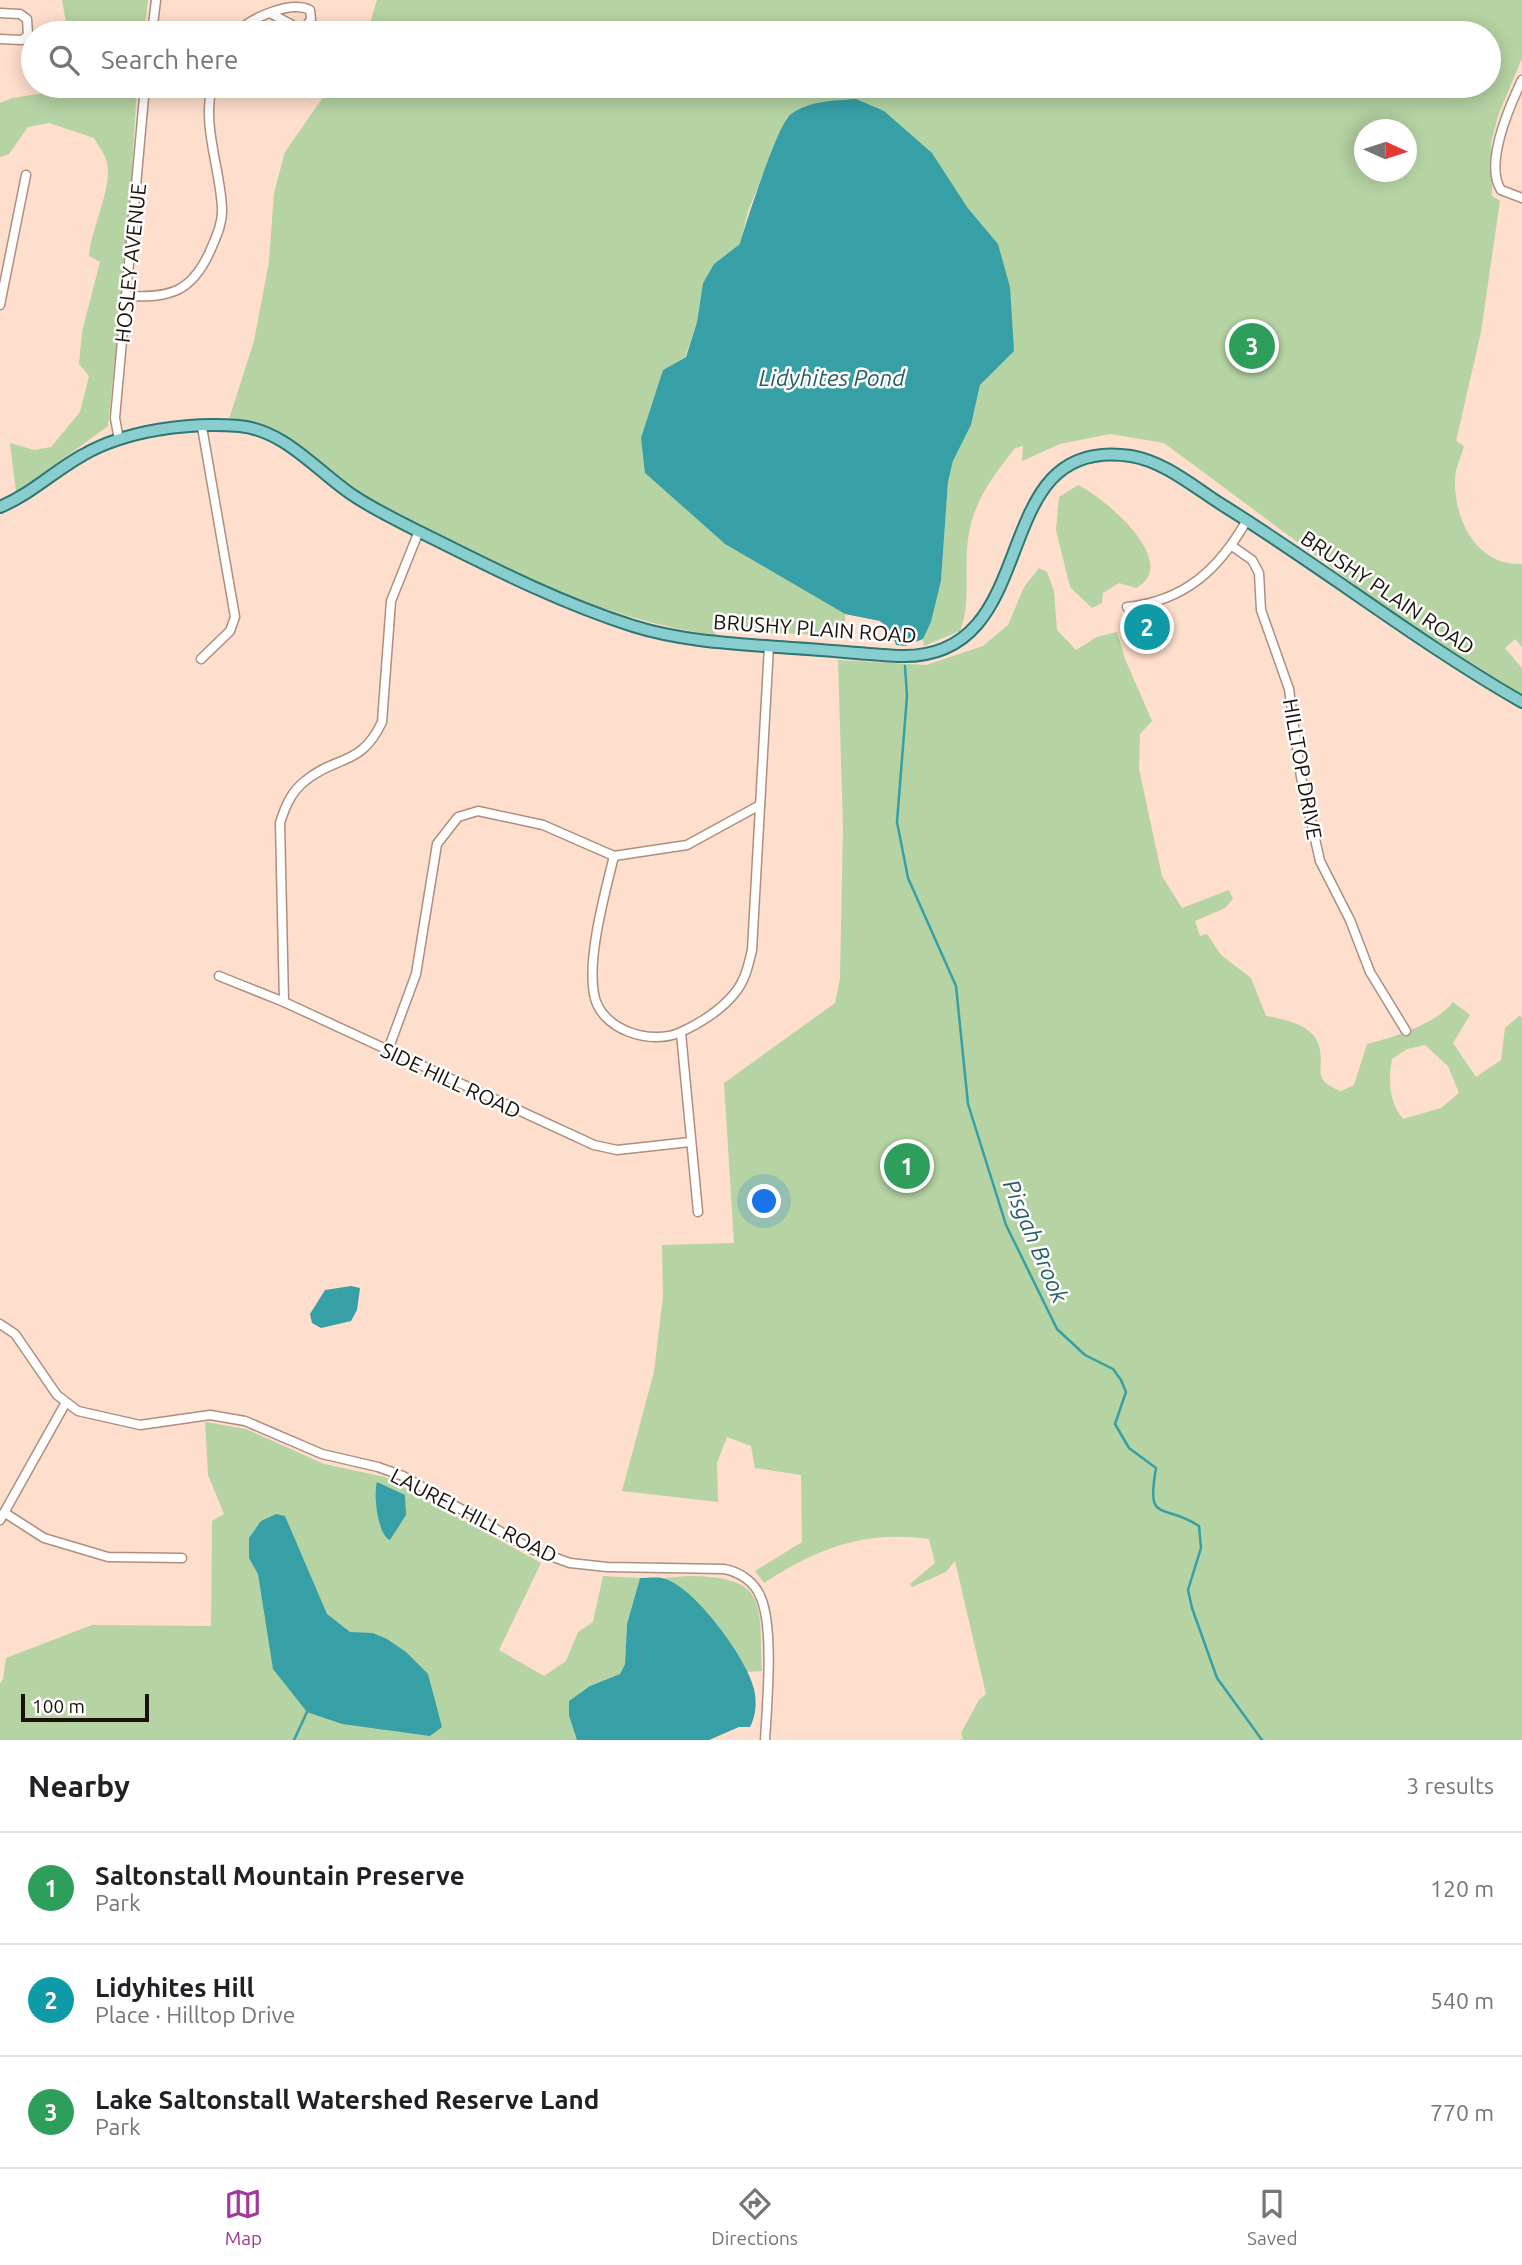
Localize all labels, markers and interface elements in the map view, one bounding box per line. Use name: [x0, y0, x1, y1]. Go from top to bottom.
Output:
search box: [21, 21, 1501, 98]
icon: search: [45, 41, 83, 79]
text: Search here: [101, 45, 238, 74]
north arrow: [1354, 119, 1417, 182]
street label: HOSLEY AVENUE: [110, 182, 150, 344]
pin: 3: [1229, 320, 1275, 372]
water label: Lidyhites Pond: [759, 365, 906, 390]
street label: BRUSHY PLAIN ROAD: [1297, 525, 1479, 659]
pin: 2: [1124, 601, 1170, 653]
street label: BRUSHY PLAIN ROAD: [713, 609, 917, 647]
street label: HILLTOP DRIVE: [1279, 697, 1327, 841]
street label: SIDE HILL ROAD: [377, 1037, 525, 1123]
pin: 1: [884, 1140, 930, 1192]
water label: Pisgah Brook: [999, 1176, 1073, 1307]
your location: [747, 1184, 781, 1218]
street label: LAUREL HILL ROAD: [387, 1463, 561, 1567]
scale bar: [21, 1691, 149, 1723]
text: 100 m: [32, 1695, 85, 1717]
text: Nearby: [28, 1769, 130, 1803]
text: 3 results: [1406, 1773, 1494, 1798]
text: Saltonstall Mountain Preserve: [95, 1861, 465, 1890]
text: 1: [45, 1876, 57, 1901]
text: 120 m: [1430, 1876, 1494, 1901]
text: Park: [95, 1890, 141, 1915]
text: Lidyhites Hill: [95, 1973, 254, 2002]
text: 2: [45, 1988, 57, 2013]
text: 540 m: [1430, 1988, 1494, 2013]
text: Place · Hilltop Drive: [95, 2002, 295, 2027]
text: Lake Saltonstall Watershed Reserve Land: [95, 2085, 599, 2114]
text: 3: [45, 2100, 57, 2125]
text: 770 m: [1430, 2100, 1494, 2125]
text: Park: [95, 2114, 141, 2139]
tab: Map: [224, 2185, 262, 2249]
tab: Directions: [711, 2185, 798, 2249]
tab: Saved: [1247, 2185, 1298, 2249]

